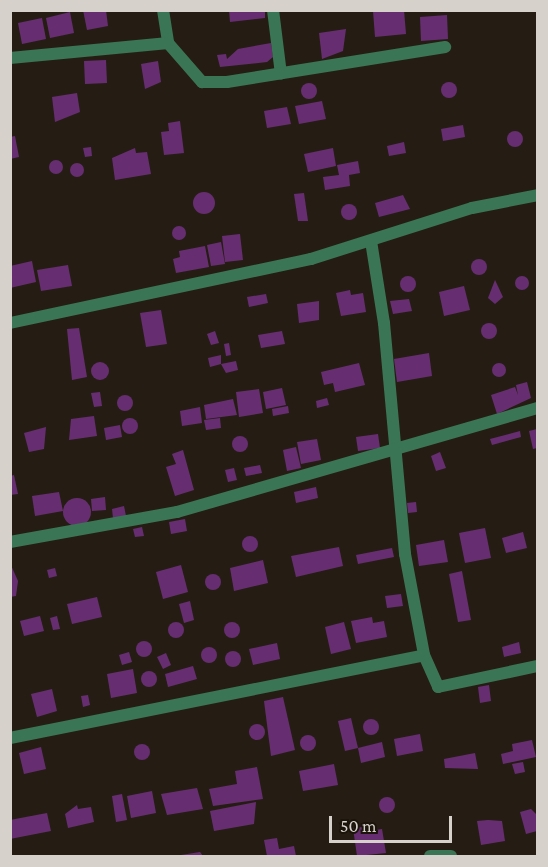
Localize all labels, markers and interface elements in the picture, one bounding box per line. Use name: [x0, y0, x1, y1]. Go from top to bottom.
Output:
scale bar: [332, 804, 455, 842]
text: 50 m: [340, 816, 377, 836]

